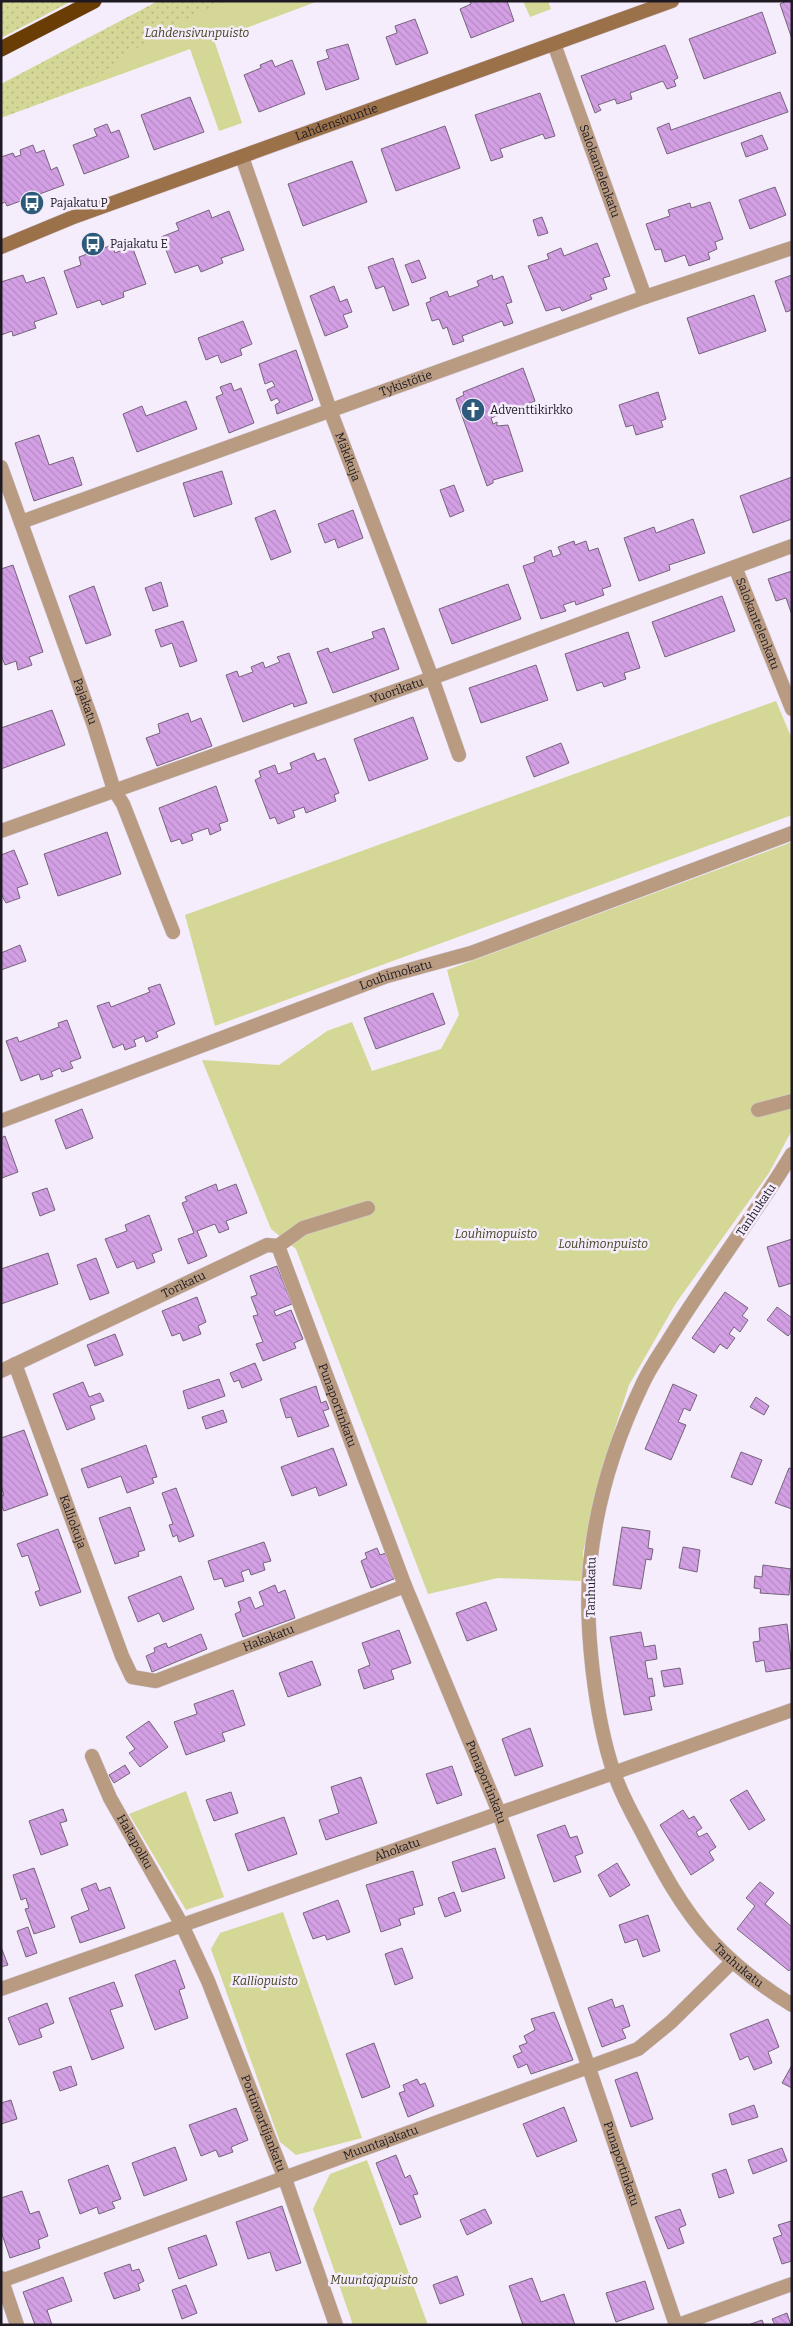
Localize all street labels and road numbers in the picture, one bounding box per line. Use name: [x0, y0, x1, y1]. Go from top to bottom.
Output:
street label: Lahdensivuntie: [293, 101, 380, 143]
street label: Salokantelenkatu: [577, 123, 623, 220]
street label: Tykistötie: [378, 367, 434, 399]
street label: Mäkikuja: [332, 430, 364, 484]
street label: Salokantelenkatu: [733, 576, 783, 672]
street label: Vuorikatu: [368, 674, 426, 706]
street label: Pajakatu: [70, 676, 100, 727]
street label: Louhimokatu: [357, 957, 434, 993]
street label: Tanhukatu: [733, 1181, 779, 1239]
street label: Torikatu: [159, 1268, 208, 1301]
street label: Punaportinkatu: [315, 1361, 360, 1450]
street label: Kalliokuja: [57, 1493, 89, 1551]
street label: Tanhukatu: [583, 1556, 599, 1617]
street label: Hakakatu: [241, 1622, 297, 1654]
street label: Punaportinkatu: [463, 1738, 509, 1826]
street label: Hakapolku: [114, 1812, 156, 1872]
street label: Ahokatu: [372, 1835, 422, 1864]
street label: Tanhukatu: [711, 1941, 766, 1991]
street label: Portinvartijankatu: [238, 2073, 289, 2174]
street label: Punaportinkatu: [601, 2119, 642, 2208]
street label: Muuntajakatu: [341, 2123, 421, 2163]

